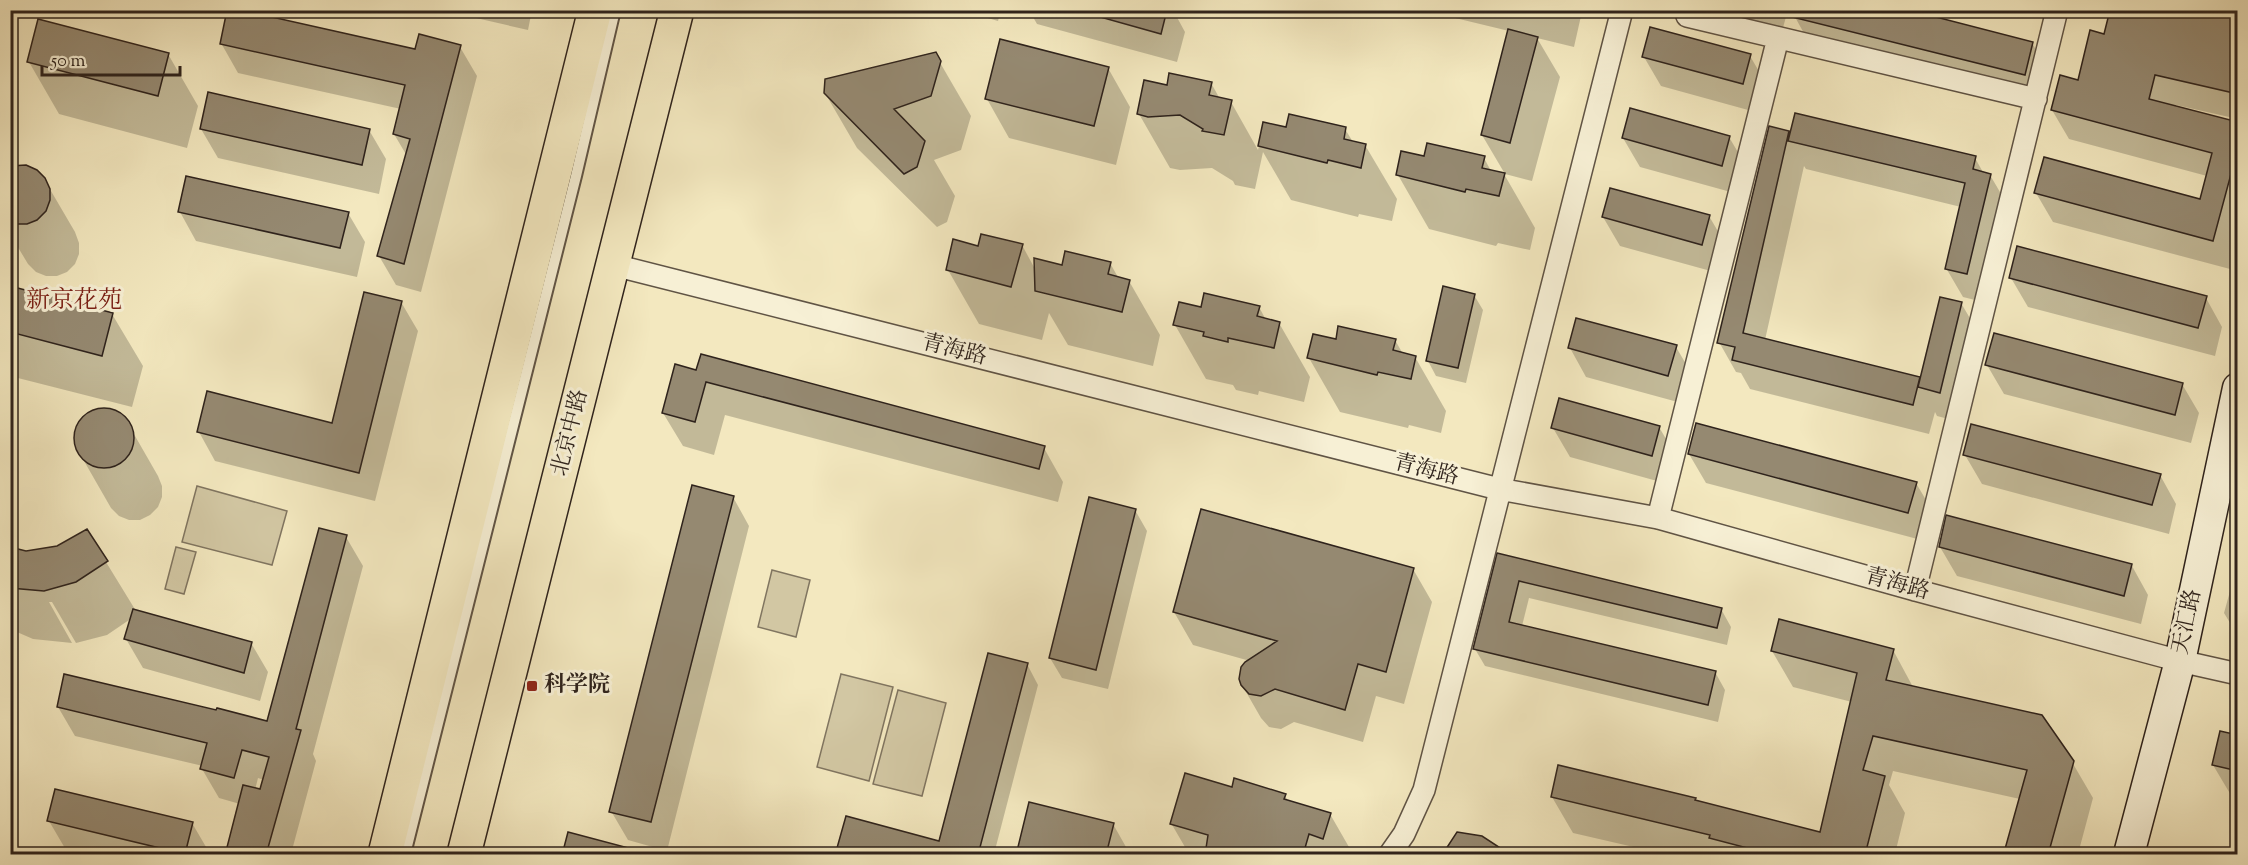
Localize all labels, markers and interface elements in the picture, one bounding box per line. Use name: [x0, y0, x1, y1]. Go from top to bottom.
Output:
scale bar: [42, 39, 180, 77]
text: 50 m: [50, 49, 86, 75]
district label: 新京花苑: [26, 284, 122, 318]
street label: 青海路: [918, 327, 990, 375]
street label: 北京中路: [545, 386, 597, 480]
street label: 青海路: [1390, 447, 1462, 495]
street label: 青海路: [1861, 561, 1933, 609]
street label: 天汇路: [2165, 586, 2211, 658]
place label: 科学院: [544, 670, 610, 702]
marker: 科学院: [525, 679, 539, 693]

